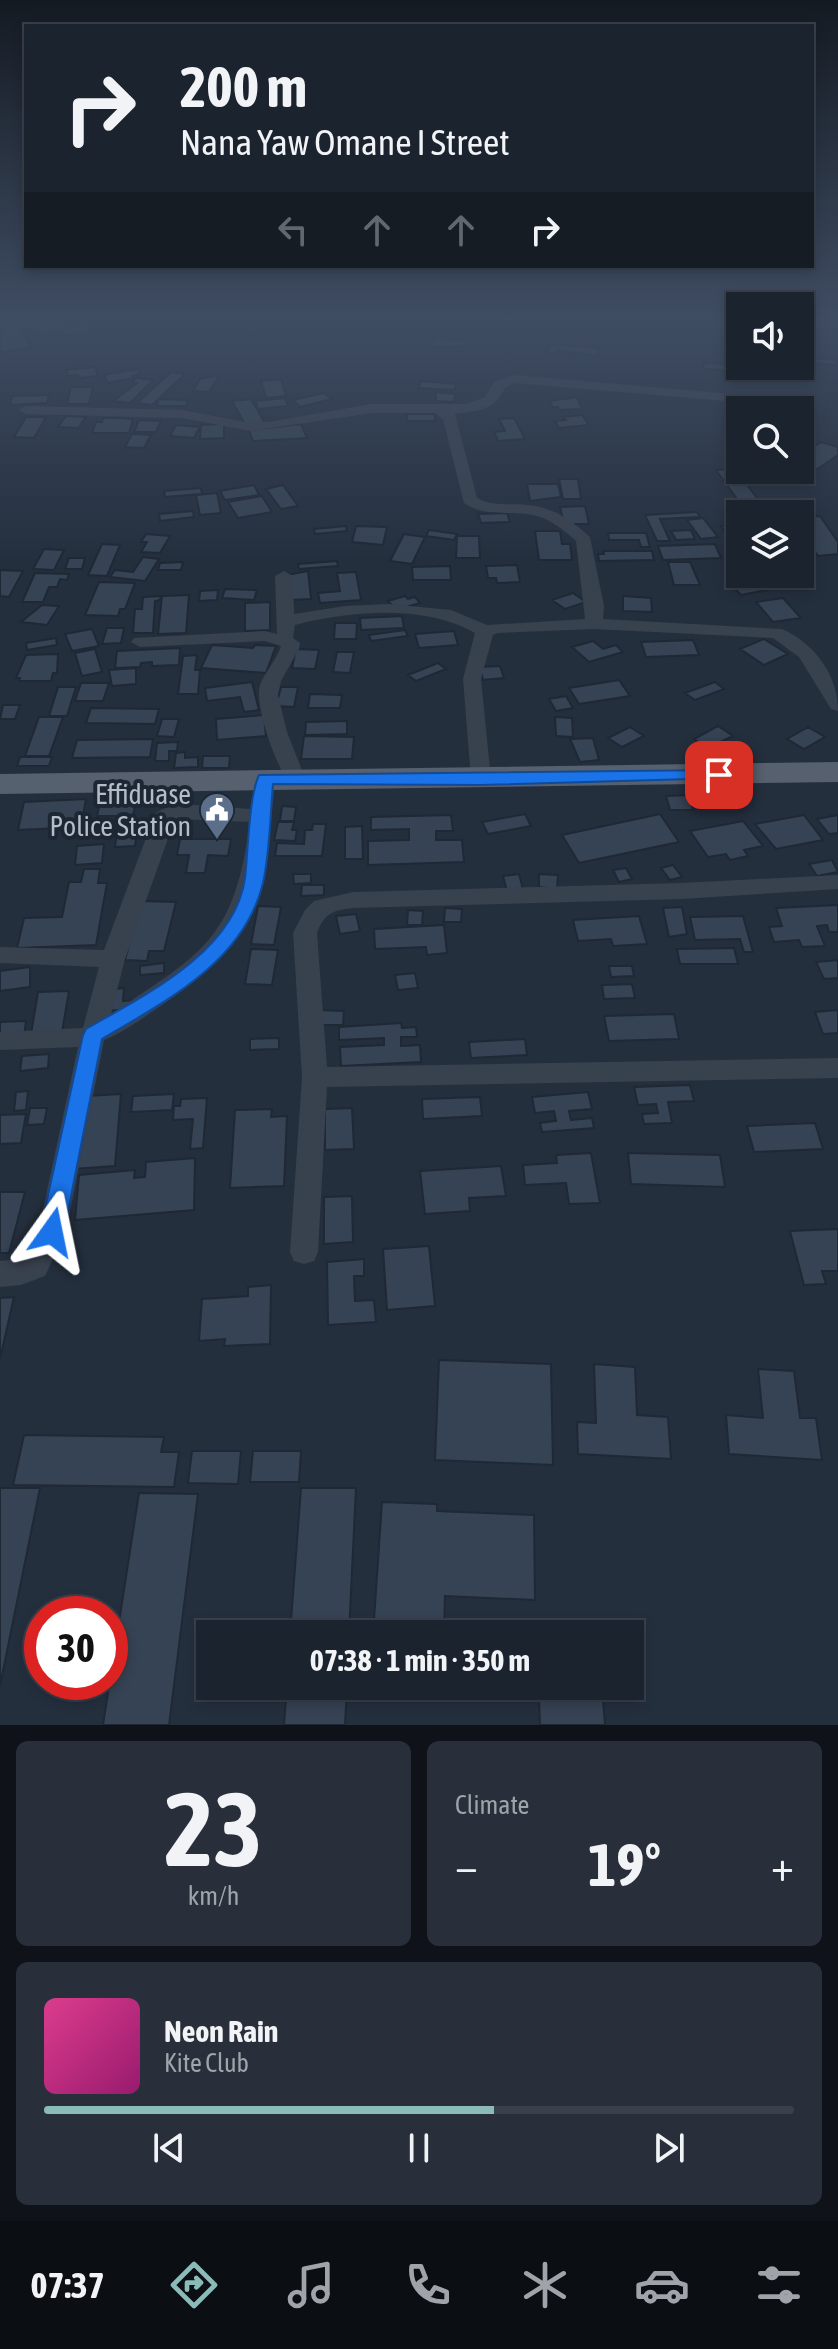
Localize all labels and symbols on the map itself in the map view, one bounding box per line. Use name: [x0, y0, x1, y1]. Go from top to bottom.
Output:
pin: [685, 741, 753, 809]
place label: Effiduase Police Station: [50, 778, 191, 842]
public building icon: Effiduase Police Station: [198, 791, 236, 841]
position arrow: [10.0, 1190, 94.0, 1274]
speed limit sign: 30: [24, 1596, 128, 1700]

